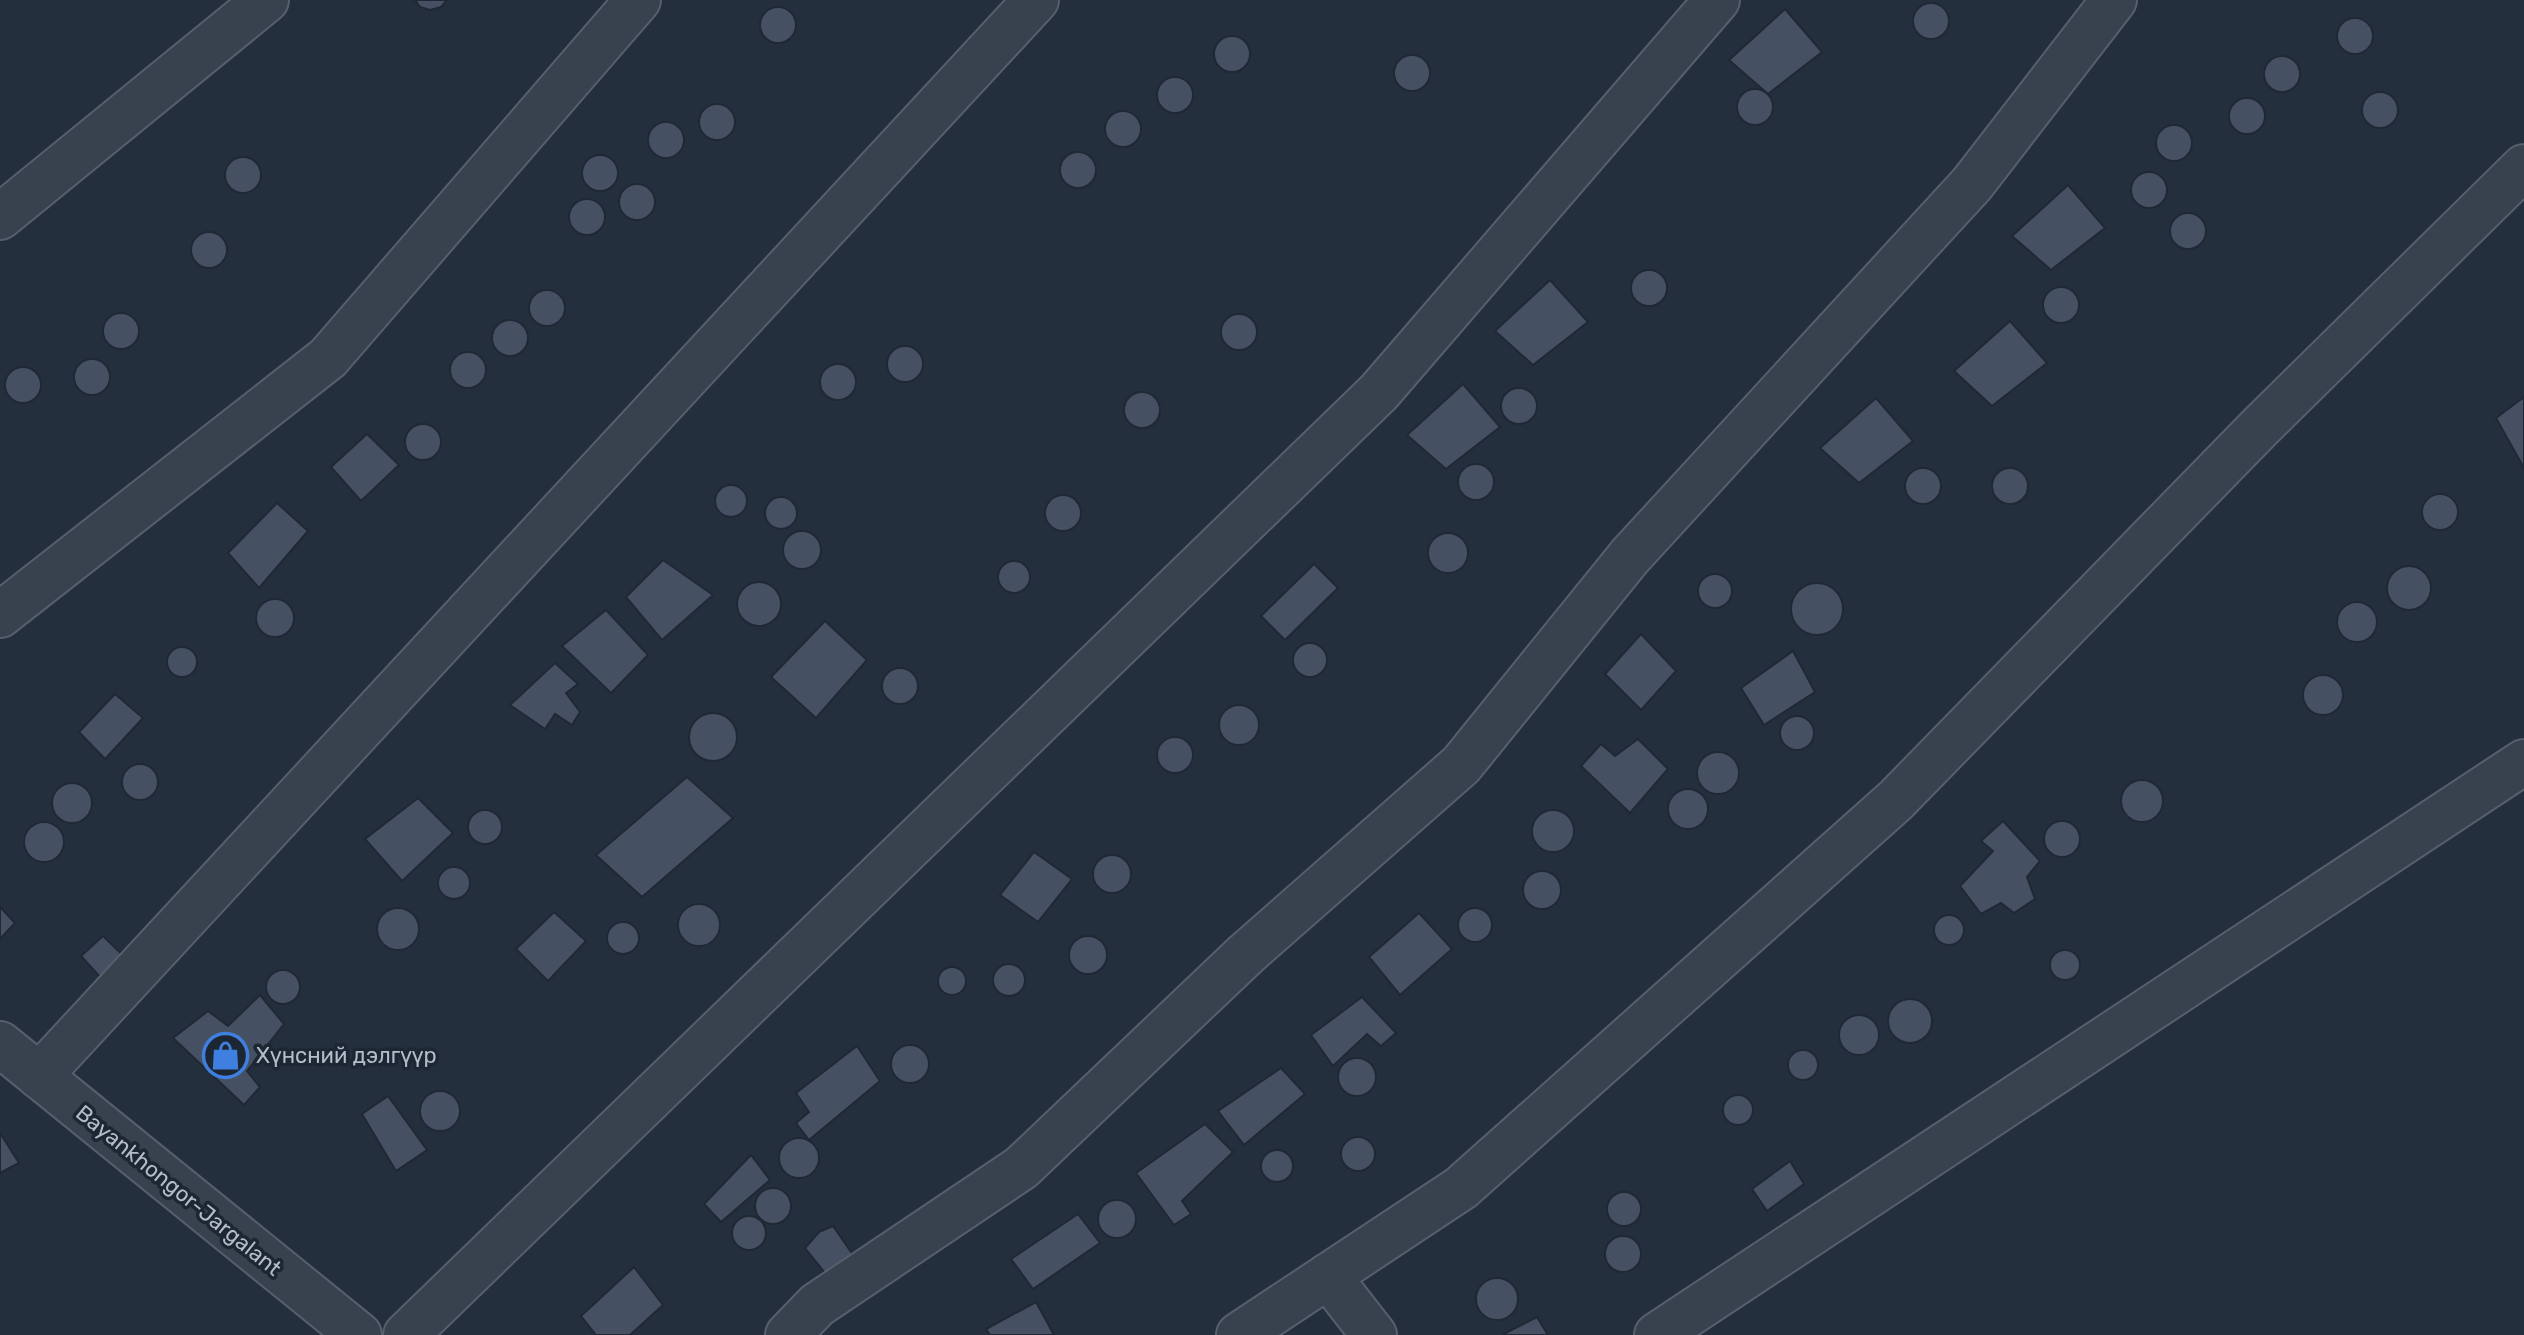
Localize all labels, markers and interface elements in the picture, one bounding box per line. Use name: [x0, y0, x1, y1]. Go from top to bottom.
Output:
shop icon: Хүнсний дэлгүүр: [201, 1031, 249, 1079]
place label: Хүнсний дэлгүүр: [256, 1042, 437, 1069]
street label: Bayankhongor-Jargalant: [70, 1099, 287, 1282]

